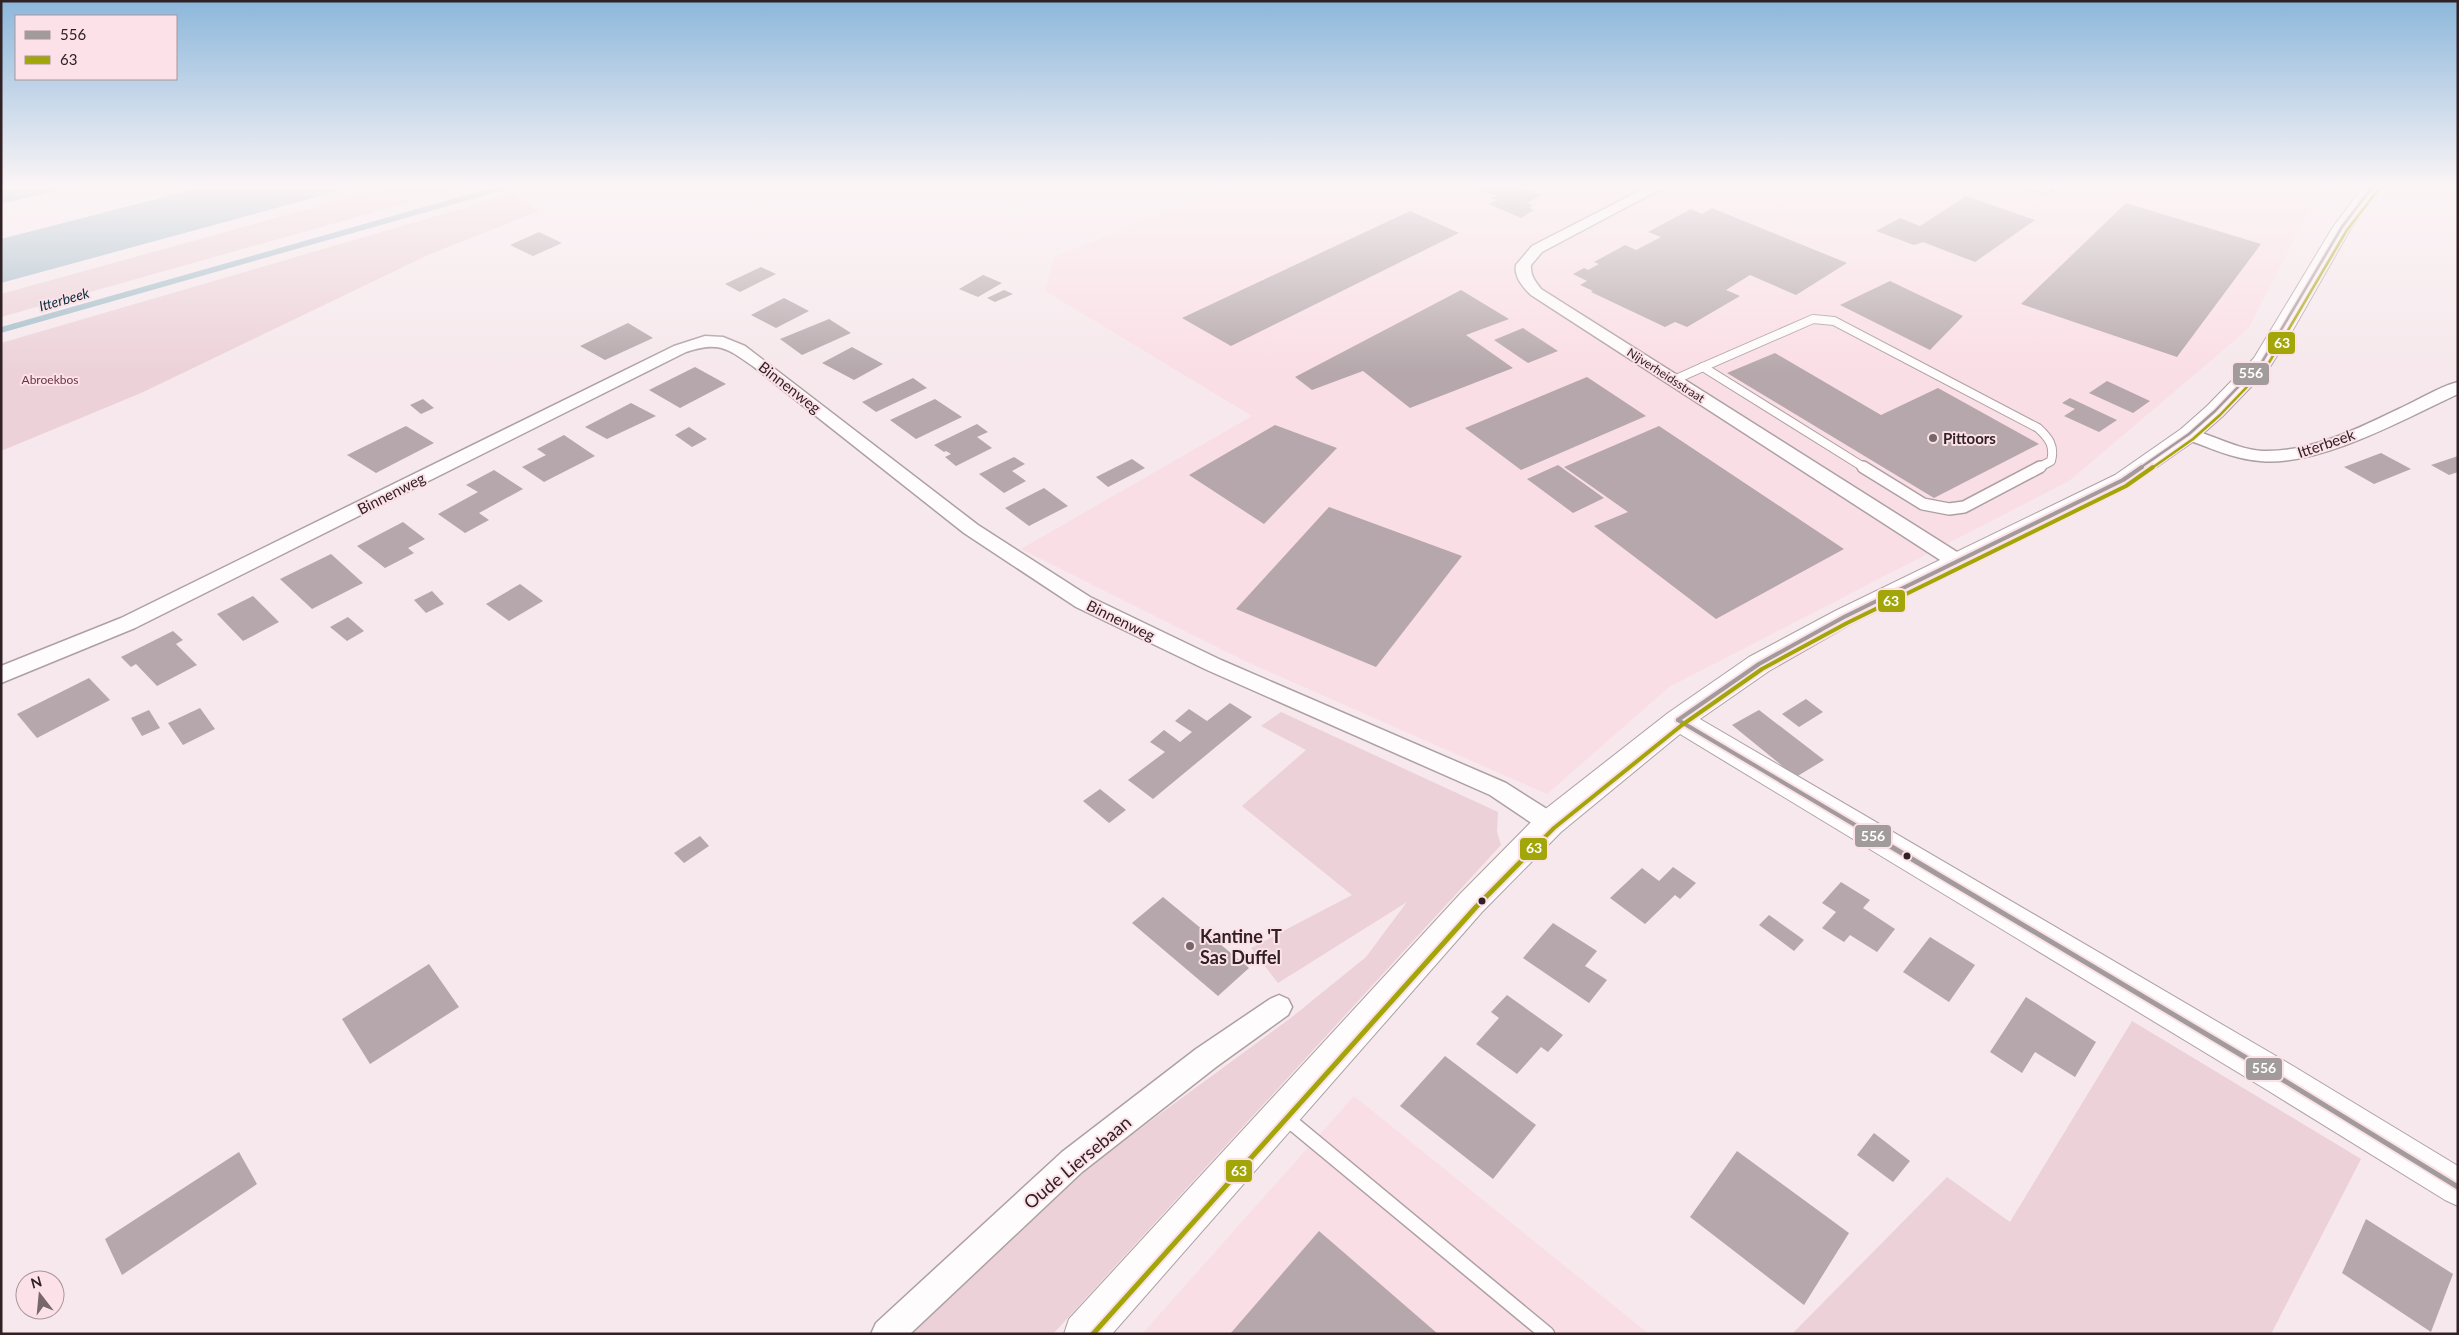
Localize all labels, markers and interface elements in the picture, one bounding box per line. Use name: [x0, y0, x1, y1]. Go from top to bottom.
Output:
legend: [15, 15, 178, 80]
text: 556: [60, 25, 86, 43]
text: 63: [60, 50, 77, 68]
water label: Itterbeek: [37, 284, 91, 314]
line badge: 63: [2267, 331, 2296, 355]
text: 63: [2274, 334, 2290, 351]
street label: Nijverheidsstraat: [1624, 344, 1708, 406]
street label: Binnenweg: [755, 357, 825, 417]
line badge: 556: [2232, 362, 2270, 386]
text: 556: [2239, 364, 2263, 381]
park label: Abroekbos: [22, 372, 78, 387]
street label: Itterbeek: [2295, 425, 2357, 461]
place label: Pittoors: [1943, 429, 1996, 447]
marker: Pittoors: [1927, 432, 1939, 444]
street label: Binnenweg: [354, 468, 428, 518]
line badge: 63: [1877, 589, 1906, 613]
text: 63: [1883, 592, 1899, 609]
street label: Binnenweg: [1084, 596, 1158, 644]
line badge: 556: [1854, 824, 1892, 848]
text: 556: [1861, 827, 1885, 844]
line badge: 63: [1519, 837, 1548, 861]
text: 63: [1526, 839, 1542, 856]
unlabelled marker: [1902, 851, 1912, 861]
unlabelled marker: [1477, 896, 1487, 906]
place label: Kantine 'T Sas Duffel: [1200, 925, 1282, 968]
marker: Kantine 'T Sas Duffel: [1184, 940, 1196, 952]
line badge: 556: [2245, 1057, 2283, 1081]
text: 556: [2252, 1059, 2276, 1076]
street label: Oude Liersebaan: [1019, 1111, 1135, 1213]
line badge: 63: [1225, 1159, 1253, 1183]
text: 63: [1231, 1162, 1247, 1179]
north arrow: [15, 1270, 65, 1320]
text: N: [29, 1272, 44, 1292]

